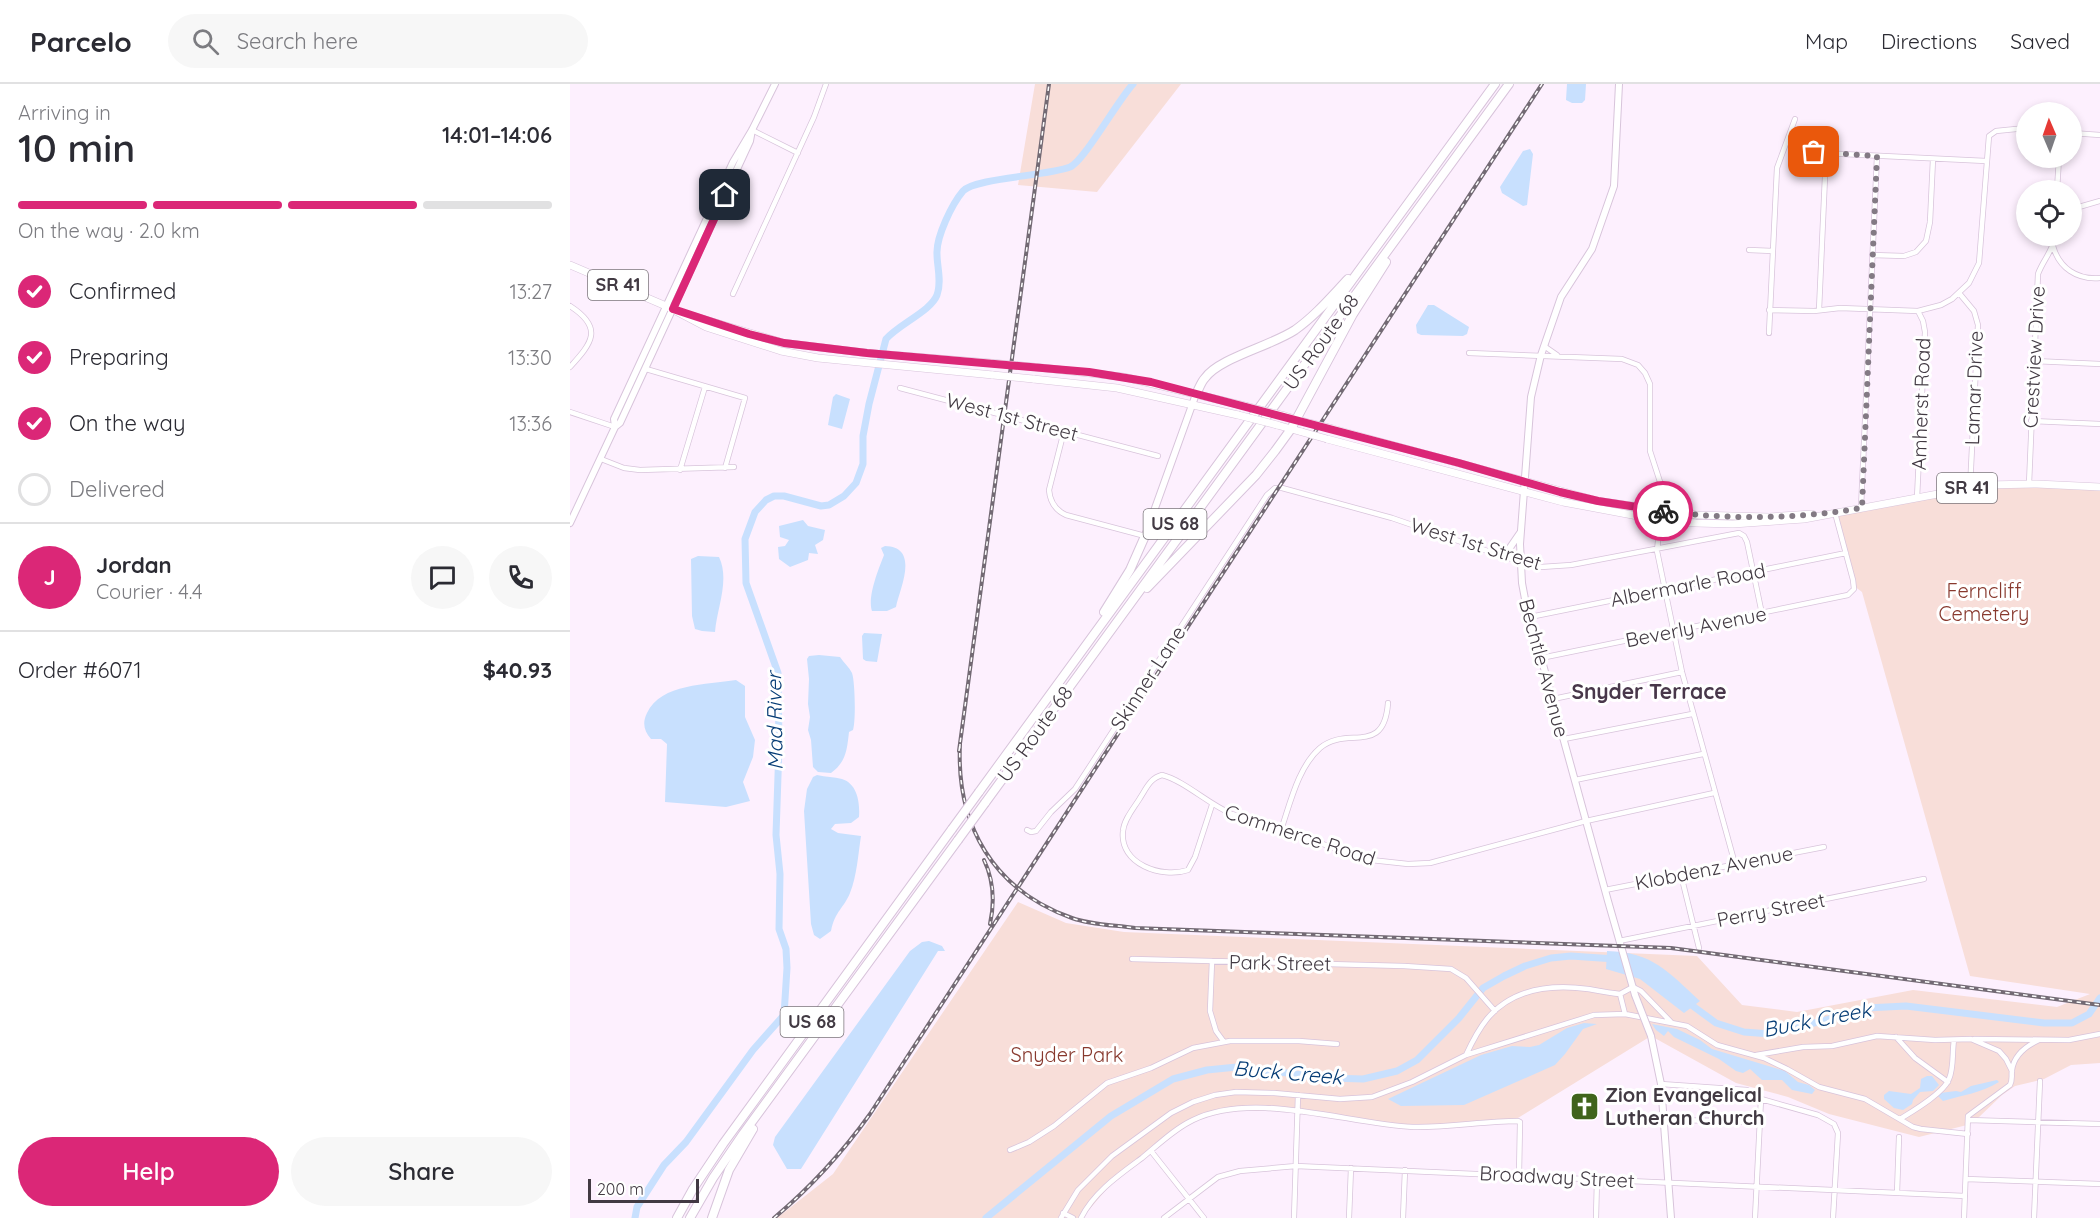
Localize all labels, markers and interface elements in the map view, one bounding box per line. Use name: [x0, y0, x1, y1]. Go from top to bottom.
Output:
search box: [168, 14, 588, 68]
text: Parcelo: [30, 24, 132, 59]
icon: search: [189, 25, 222, 58]
text: Search here: [237, 27, 358, 55]
text: Map: [1805, 28, 1848, 54]
text: Directions: [1881, 28, 1977, 54]
text: Saved: [2010, 28, 2070, 54]
text: Arriving in: [18, 100, 111, 125]
north arrow: [2016, 102, 2082, 168]
map controls: [2016, 102, 2082, 246]
text: 14:01–14:06: [442, 121, 552, 149]
text: 10 min: [18, 123, 135, 172]
pin: [1788, 126, 1839, 177]
icon: bag: [1797, 135, 1830, 168]
pin: [699, 169, 750, 220]
icon: home: [708, 178, 741, 211]
button: locate: [2016, 180, 2082, 246]
text: On the way · 2.0 km: [18, 218, 200, 243]
road number: SR 41: [588, 270, 648, 300]
icon: check: [18, 275, 51, 308]
text: Confirmed: [69, 277, 176, 305]
text: 13:27: [509, 279, 552, 304]
street label: Crestview Drive: [2017, 285, 2050, 429]
street label: US Route 68: [1277, 289, 1364, 395]
street label: Lamar Drive: [1959, 330, 1988, 446]
street label: Amherst Road: [1906, 337, 1935, 471]
icon: check: [18, 341, 51, 374]
text: Preparing: [69, 343, 169, 371]
text: 13:30: [508, 345, 552, 370]
street label: West 1st Street: [943, 387, 1081, 446]
icon: check: [18, 407, 51, 440]
text: On the way: [69, 409, 185, 437]
text: 13:36: [509, 411, 552, 436]
road number: SR 41: [1937, 473, 1997, 503]
text: Delivered: [69, 475, 165, 503]
courier: [1633, 481, 1693, 541]
icon: bike: [1647, 495, 1680, 528]
road number: US 68: [1144, 509, 1206, 539]
street label: West 1st Street: [1408, 512, 1545, 575]
button: chat: [411, 546, 474, 609]
button: phone: [489, 546, 552, 609]
text: Jordan: [96, 551, 172, 579]
street label: Albermarle Road: [1608, 557, 1768, 612]
text: J: [43, 563, 56, 591]
park label: Ferncliff Cemetery: [1939, 578, 2029, 626]
text: Courier · 4.4: [96, 579, 202, 604]
street label: Bechtle Avenue: [1514, 596, 1575, 740]
street label: Beverly Avenue: [1623, 601, 1769, 652]
street label: Skinner Lane: [1105, 621, 1191, 735]
text: Order #6071: [18, 656, 142, 684]
text: $40.93: [483, 656, 552, 684]
water label: Mad River: [760, 669, 788, 770]
district label: Snyder Terrace: [1571, 678, 1727, 704]
street label: US Route 68: [991, 681, 1078, 787]
street label: Commerce Road: [1222, 798, 1379, 871]
street label: Klobdenz Avenue: [1633, 840, 1795, 895]
street label: Perry Street: [1715, 887, 1827, 932]
street label: Park Street: [1229, 949, 1332, 976]
water label: Buck Creek: [1760, 995, 1875, 1042]
road number: US 68: [780, 1007, 844, 1037]
park label: Snyder Park: [1011, 1042, 1123, 1067]
water label: Buck Creek: [1232, 1054, 1346, 1090]
place label: Zion Evangelical Lutheran Church: [1605, 1082, 1765, 1130]
church icon: Zion Evangelical Lutheran Church: [1568, 1090, 1600, 1122]
button: Help: [18, 1137, 279, 1206]
button: Share: [291, 1137, 552, 1206]
street label: Broadway Street: [1479, 1160, 1635, 1193]
scale bar: [588, 1176, 699, 1204]
text: 200 m: [597, 1179, 644, 1199]

